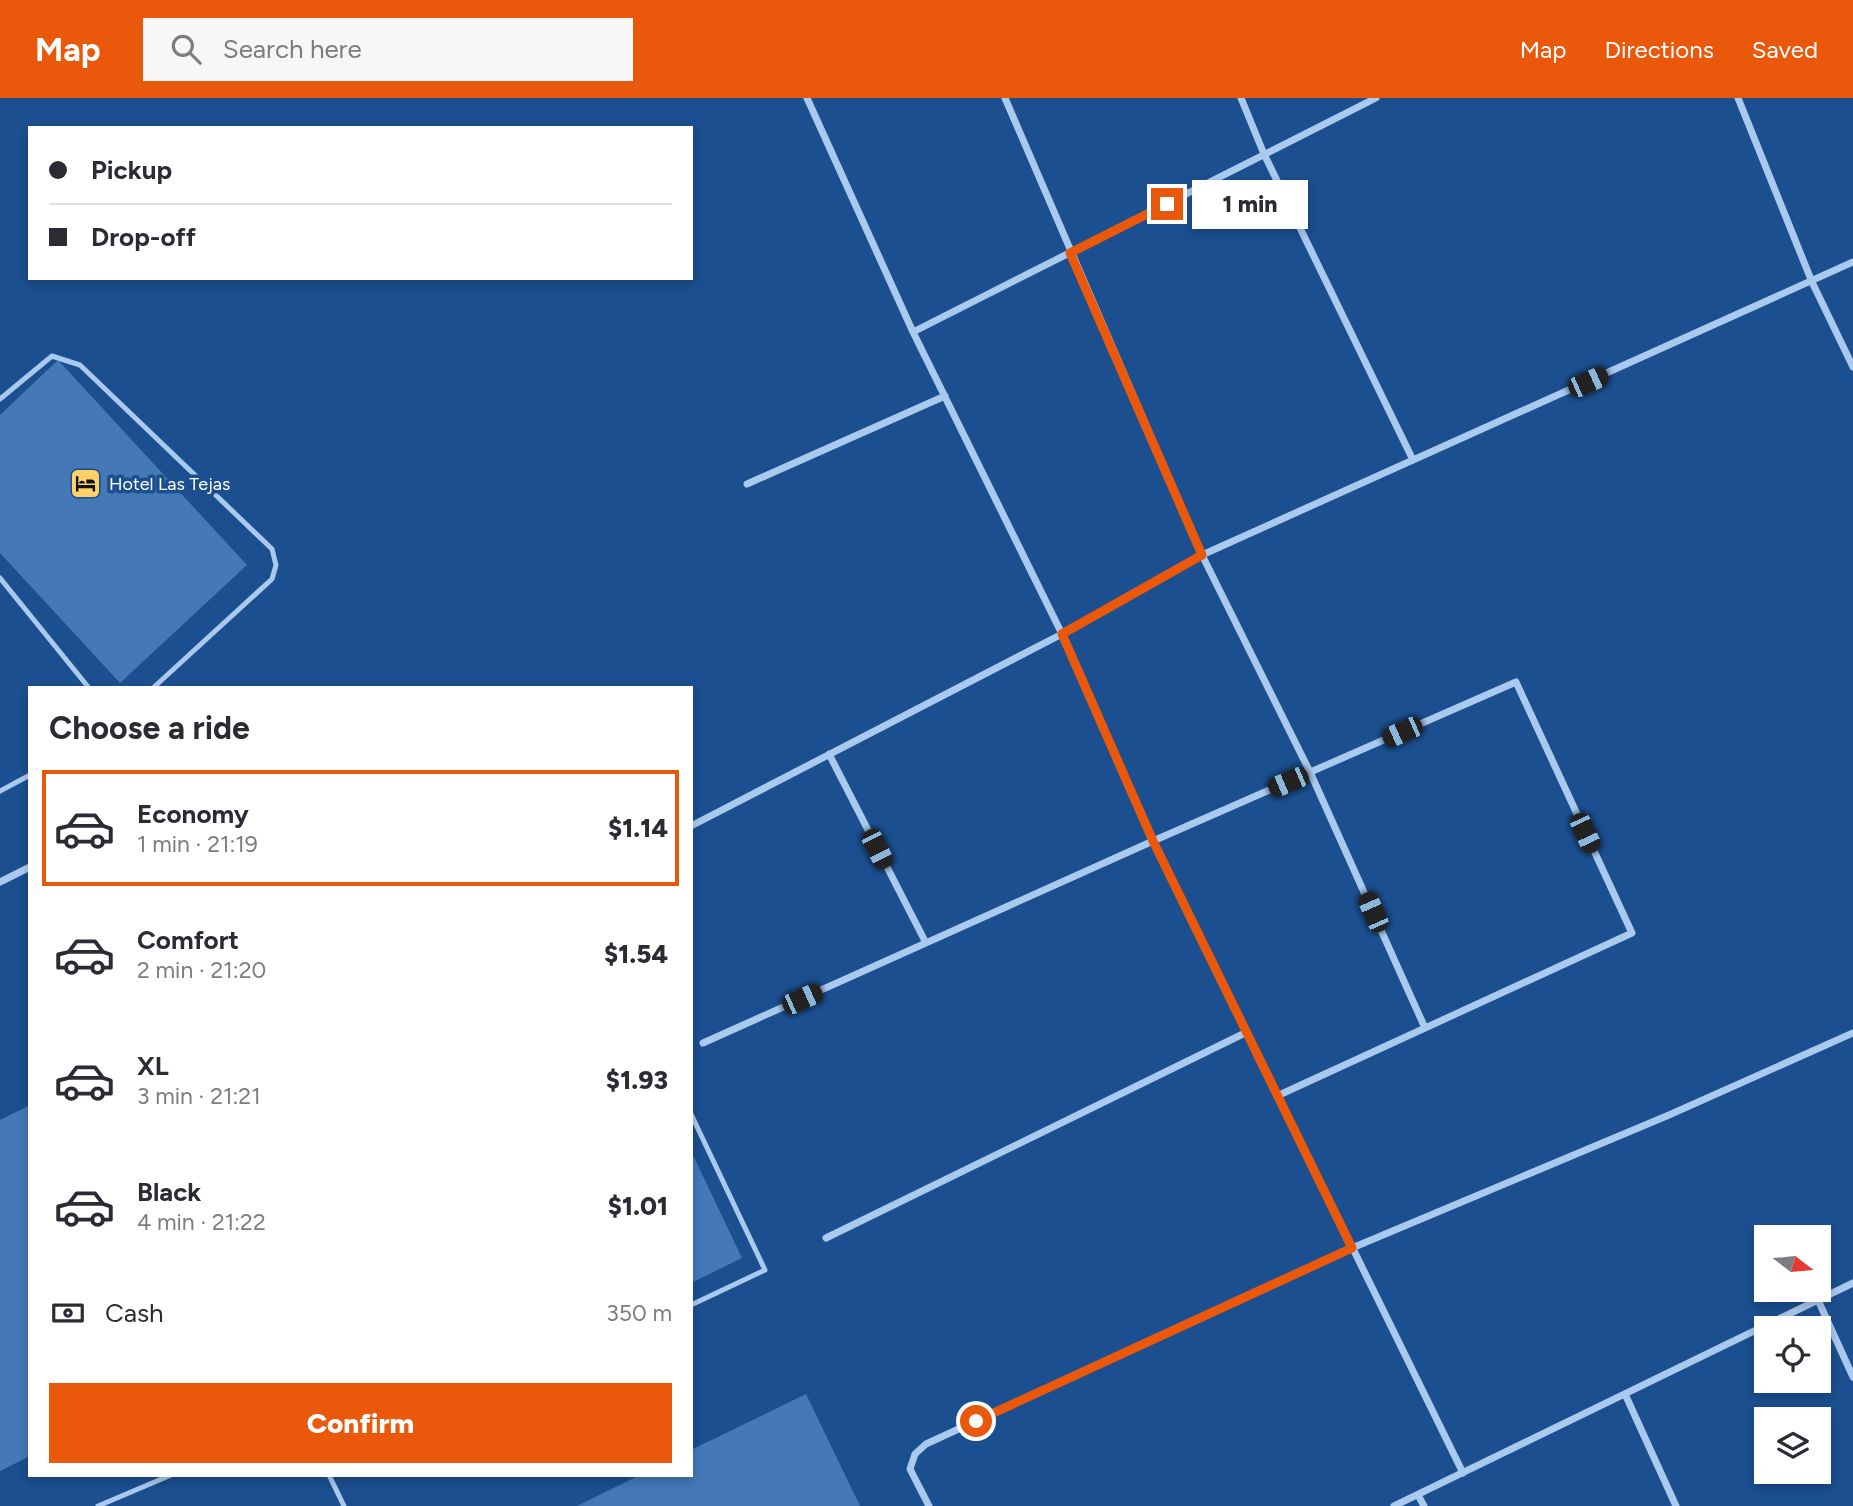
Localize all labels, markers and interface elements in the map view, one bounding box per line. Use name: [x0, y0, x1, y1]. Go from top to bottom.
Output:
search box: [143, 18, 633, 81]
text: Map: [35, 30, 101, 69]
icon: search: [167, 30, 205, 68]
text: Search here: [223, 33, 362, 65]
text: Map: [1520, 35, 1566, 64]
text: Directions: [1604, 35, 1714, 64]
text: Saved: [1752, 35, 1818, 64]
text: Pickup: [91, 154, 172, 186]
callout: 1 min: [1192, 180, 1307, 228]
route end: [1151, 188, 1183, 220]
text: 1 min: [1223, 190, 1277, 218]
text: Drop-off: [91, 221, 196, 253]
car: [1565, 364, 1612, 400]
hotel icon: Hotel Las Tejas: [69, 467, 103, 501]
place label: Hotel Las Tejas: [109, 473, 230, 495]
text: Choose a ride: [49, 709, 250, 747]
car: [1379, 714, 1426, 750]
car: [1265, 764, 1312, 800]
icon: car: [53, 797, 116, 860]
text: Economy: [137, 798, 249, 830]
car: [1567, 810, 1604, 856]
text: $1.14: [608, 812, 668, 844]
car: [859, 826, 896, 872]
text: 1 min · 21:19: [137, 830, 258, 858]
car: [1355, 889, 1392, 935]
icon: car: [53, 923, 116, 986]
text: Comfort: [137, 924, 239, 956]
text: $1.54: [604, 938, 668, 970]
text: 2 min · 21:20: [137, 956, 266, 984]
car: [779, 981, 826, 1017]
icon: car: [53, 1049, 116, 1112]
text: XL: [137, 1050, 169, 1082]
text: $1.93: [606, 1064, 668, 1096]
text: 3 min · 21:21: [137, 1082, 261, 1110]
icon: car: [53, 1175, 116, 1238]
text: Black: [137, 1176, 201, 1208]
text: $1.01: [608, 1190, 668, 1222]
text: 4 min · 21:22: [137, 1208, 266, 1236]
north arrow: [1754, 1225, 1830, 1302]
map controls: [1754, 1225, 1831, 1484]
icon: cash: [49, 1294, 87, 1332]
text: Cash: [105, 1297, 164, 1329]
text: 350 m: [606, 1299, 672, 1327]
button: locate: [1754, 1316, 1831, 1393]
button: Confirm: [49, 1383, 672, 1463]
route start: [960, 1405, 992, 1437]
button: layers: [1754, 1407, 1831, 1484]

